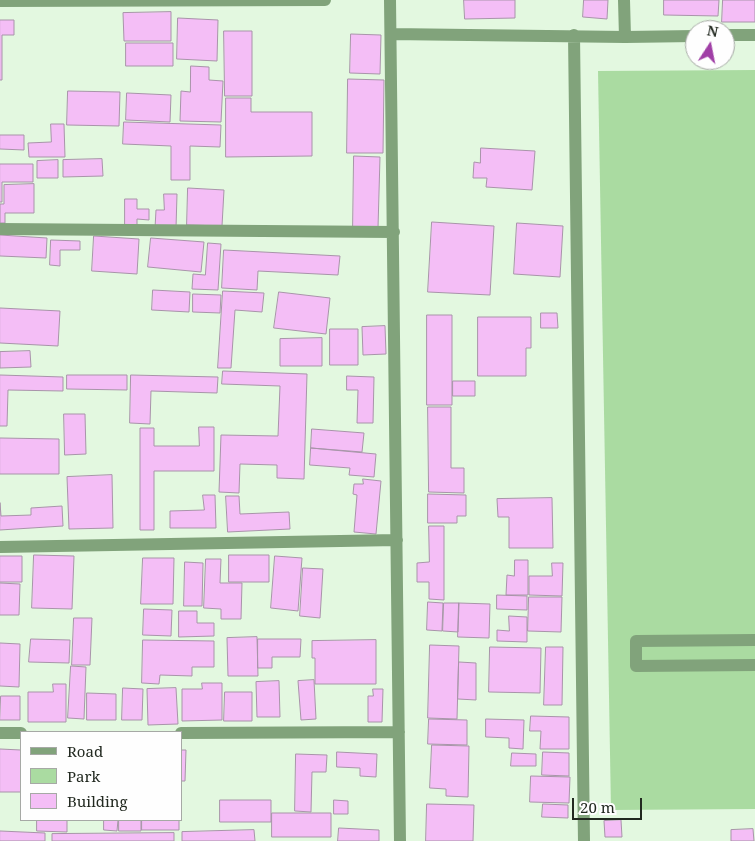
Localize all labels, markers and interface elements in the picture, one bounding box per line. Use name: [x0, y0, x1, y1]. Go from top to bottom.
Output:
north arrow: [685, 20, 735, 70]
text: N: [706, 20, 720, 41]
legend: [20, 731, 182, 821]
text: Road: [67, 741, 103, 761]
text: Park: [67, 766, 100, 786]
scale bar: [575, 788, 645, 820]
text: Building: [67, 791, 128, 811]
text: 20 m: [580, 797, 615, 817]

